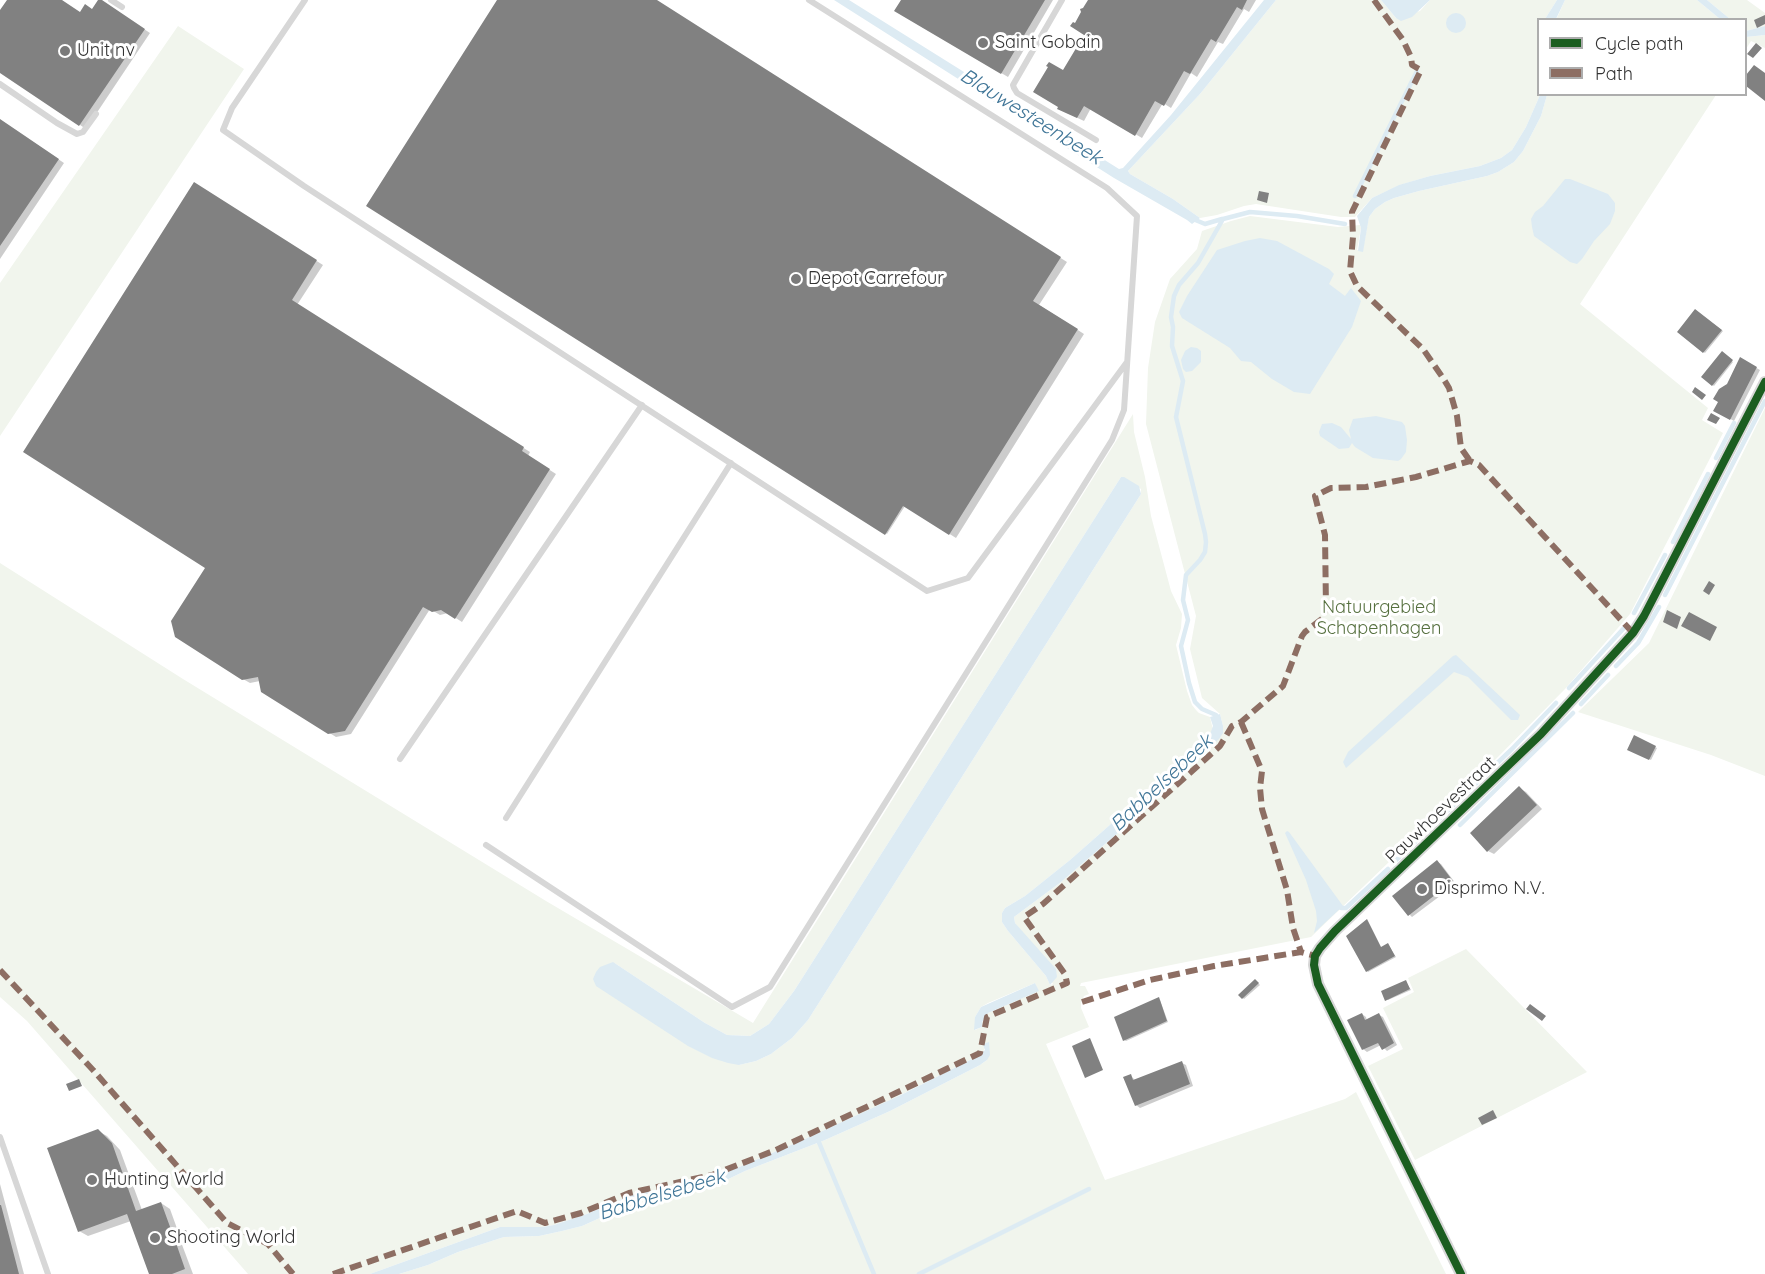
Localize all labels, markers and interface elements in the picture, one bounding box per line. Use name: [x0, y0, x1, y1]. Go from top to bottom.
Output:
legend: [1537, 18, 1747, 96]
place label: Saint Gobain: [995, 32, 1101, 54]
text: Cycle path: [1595, 32, 1683, 55]
marker: Saint Gobain: [976, 36, 990, 50]
place label: Unit nv: [77, 40, 135, 62]
marker: Unit nv: [58, 44, 72, 58]
text: Path: [1595, 62, 1633, 85]
water label: Blauwesteenbeek: [956, 64, 1106, 170]
place label: Depot Carrefour: [808, 268, 944, 290]
marker: Depot Carrefour: [789, 272, 803, 286]
park label: Natuurgebied Schapenhagen: [1317, 597, 1441, 640]
water label: Babbelsebeek: [1106, 729, 1218, 837]
street label: Pauwhoevestraat: [1381, 752, 1501, 868]
place label: Disprimo N.V.: [1434, 878, 1545, 900]
marker: Disprimo N.V.: [1415, 882, 1429, 896]
water label: Babbelsebeek: [596, 1164, 728, 1226]
place label: Hunting World: [104, 1169, 224, 1191]
marker: Hunting World: [85, 1173, 99, 1187]
place label: Shooting World: [167, 1227, 295, 1249]
marker: Shooting World: [148, 1231, 162, 1245]

